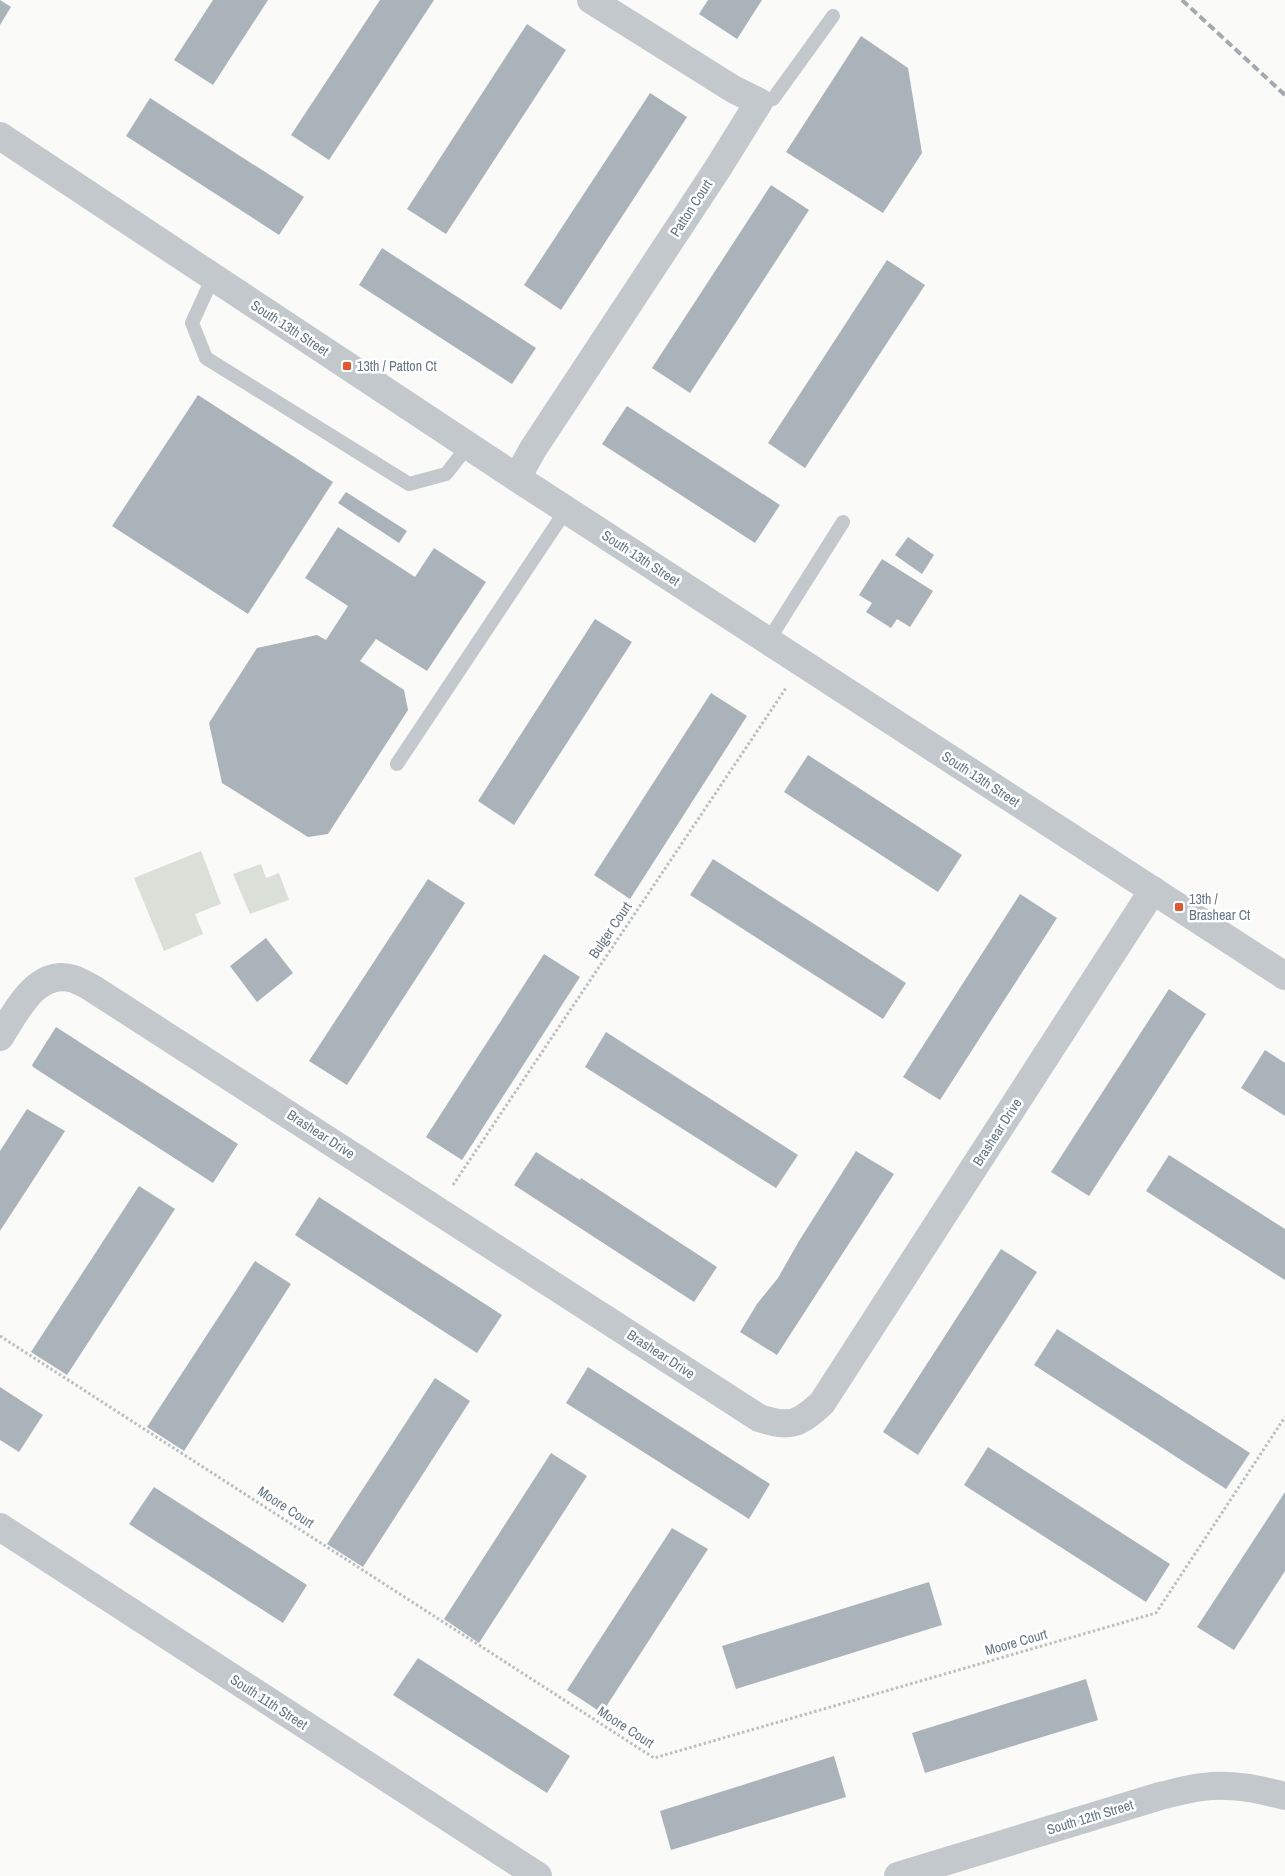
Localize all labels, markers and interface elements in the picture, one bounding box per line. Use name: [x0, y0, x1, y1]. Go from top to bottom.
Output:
street label: Patton Court: [666, 176, 716, 240]
street label: South 13th Street: [248, 296, 332, 360]
place label: 13th / Patton Ct: [357, 357, 437, 375]
marker: 13th / Patton Ct: [341, 360, 353, 372]
street label: South 13th Street: [599, 526, 683, 590]
street label: South 13th Street: [939, 747, 1023, 811]
place label: 13th / Brashear Ct: [1189, 890, 1250, 924]
street label: Bulger Court: [585, 898, 635, 962]
marker: 13th / Brashear Ct: [1173, 901, 1185, 913]
street label: Brashear Drive: [968, 1095, 1026, 1169]
street label: Brashear Drive: [284, 1105, 358, 1163]
street label: Brashear Drive: [624, 1325, 698, 1383]
street label: Moore Court: [254, 1482, 318, 1532]
street label: Moore Court: [983, 1625, 1049, 1659]
street label: South 11th Street: [227, 1670, 311, 1734]
street label: Moore Court: [594, 1702, 658, 1752]
street label: South 12th Street: [1045, 1795, 1135, 1839]

